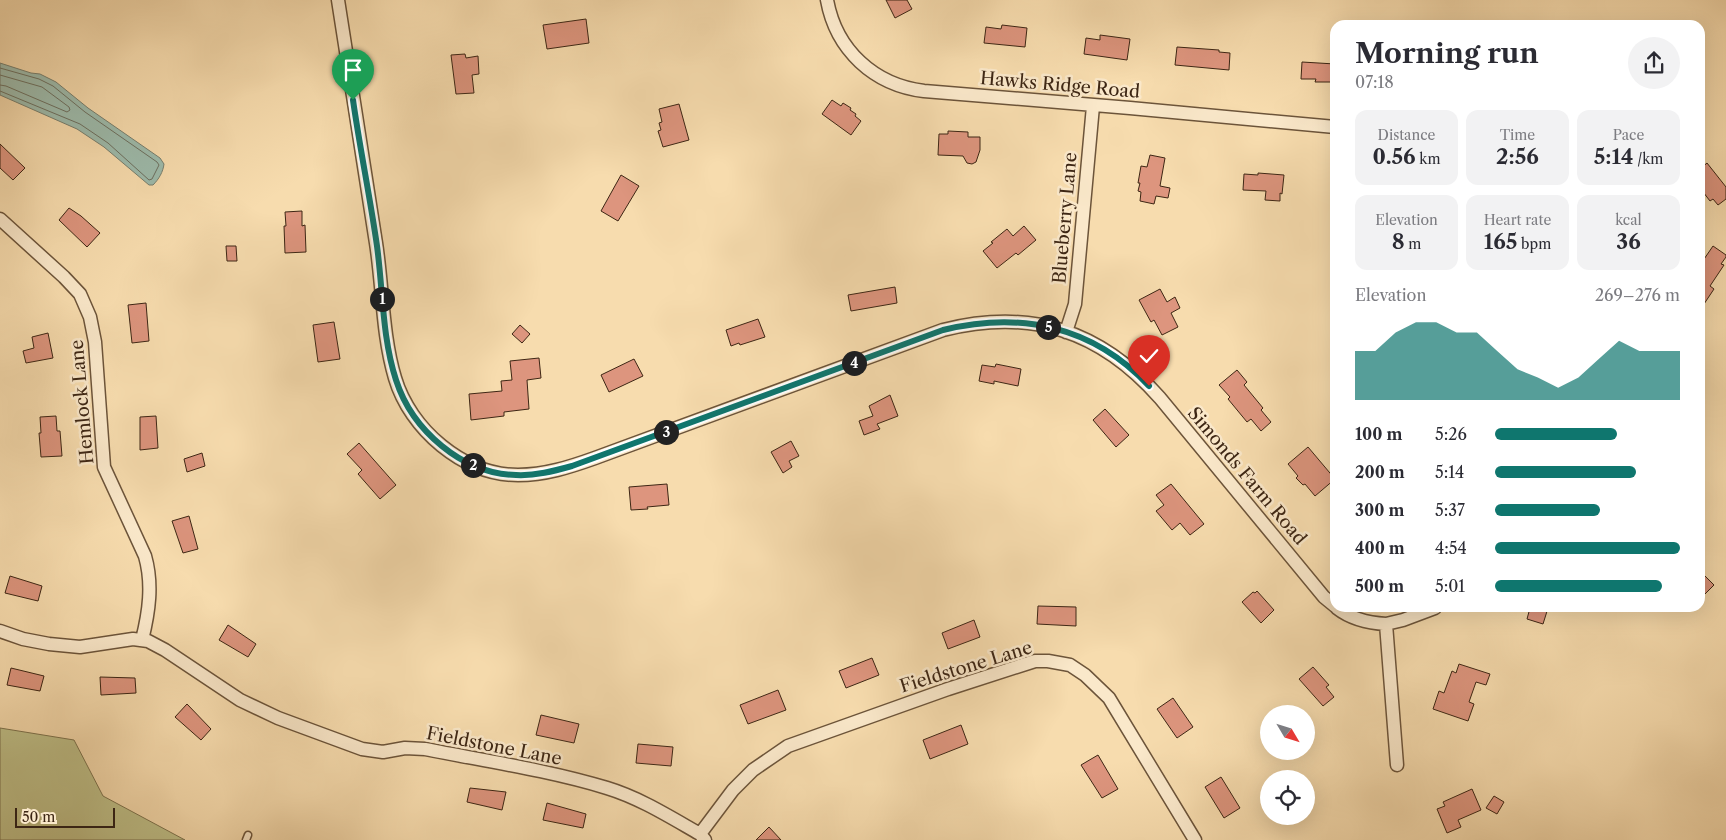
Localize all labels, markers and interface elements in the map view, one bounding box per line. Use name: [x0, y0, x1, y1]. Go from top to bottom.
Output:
text: Morning run: [1355, 36, 1539, 70]
button: share: [1628, 37, 1680, 89]
pin: [332, 49, 374, 100]
icon: arrive: [339, 56, 367, 84]
street label: Hawks Ridge Road: [979, 67, 1141, 103]
text: 07:18: [1355, 72, 1394, 92]
text: Distance: [1378, 126, 1435, 144]
text: Time: [1500, 126, 1535, 144]
text: Pace: [1613, 126, 1644, 144]
text: 0.56: [1373, 144, 1416, 169]
text: 2:56: [1496, 144, 1539, 169]
text: 5:14: [1594, 144, 1633, 169]
text: km: [1416, 150, 1440, 168]
text: /km: [1633, 150, 1663, 168]
street label: Blueberry Lane: [1048, 151, 1082, 285]
text: Elevation: [1375, 211, 1438, 229]
text: Heart rate: [1484, 211, 1551, 229]
text: kcal: [1615, 211, 1642, 229]
text: 8: [1392, 229, 1405, 254]
text: 165: [1484, 229, 1517, 254]
text: 36: [1616, 229, 1641, 254]
text: m: [1405, 235, 1421, 253]
text: bpm: [1517, 235, 1551, 253]
text: Elevation: [1355, 285, 1426, 305]
text: 269–276 m: [1595, 285, 1680, 305]
pin: 1: [370, 286, 394, 312]
text: 1: [379, 290, 386, 308]
pin: 5: [1036, 314, 1060, 340]
text: 5: [1045, 318, 1052, 336]
pin: [1128, 335, 1170, 386]
street label: Hemlock Lane: [66, 339, 98, 465]
icon: check: [1135, 342, 1163, 370]
pin: 4: [842, 350, 866, 376]
text: 4: [850, 354, 859, 372]
street label: Simonds Farm Road: [1183, 403, 1311, 549]
pin: 3: [654, 420, 678, 444]
text: 3: [663, 423, 670, 441]
text: 100 m: [1355, 424, 1402, 444]
text: 5:26: [1435, 424, 1467, 444]
pin: 2: [460, 452, 486, 478]
text: 2: [469, 456, 478, 474]
text: 200 m: [1355, 462, 1405, 482]
text: 5:14: [1435, 462, 1464, 482]
text: 300 m: [1355, 500, 1404, 520]
text: 5:37: [1435, 500, 1465, 520]
text: 400 m: [1355, 538, 1405, 558]
text: 4:54: [1435, 538, 1467, 558]
text: 500 m: [1355, 576, 1404, 596]
text: 5:01: [1435, 576, 1465, 596]
street label: Fieldstone Lane: [897, 636, 1035, 698]
north arrow: [1260, 705, 1315, 760]
map controls: [1260, 705, 1315, 825]
street label: Fieldstone Lane: [424, 722, 564, 770]
button: locate: [1260, 770, 1315, 825]
scale bar: [15, 805, 115, 828]
text: 50 m: [22, 808, 55, 826]

